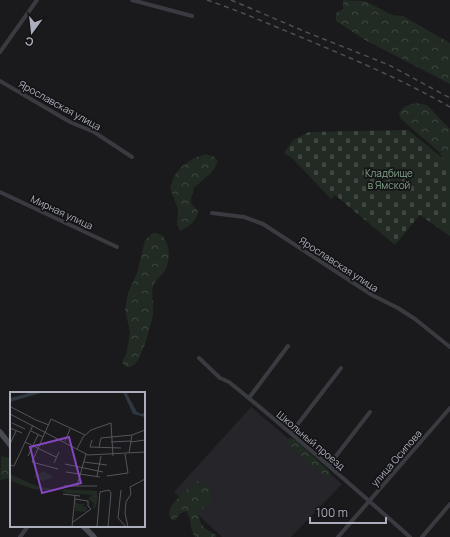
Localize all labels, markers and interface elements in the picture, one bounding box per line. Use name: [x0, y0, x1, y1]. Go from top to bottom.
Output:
north arrow: [12, 12, 52, 52]
text: С: [23, 34, 35, 50]
street label: Ярославская улица: [16, 77, 104, 133]
park label: Кладбище в Ямской: [365, 166, 413, 192]
street label: Мирная улица: [29, 191, 95, 233]
street label: Ярославская улица: [297, 233, 381, 295]
inset map: [10, 392, 145, 527]
street label: Школьный проезд: [274, 407, 348, 473]
street label: улица Осипова: [367, 427, 425, 489]
scale bar: [310, 499, 386, 525]
text: 100 m: [316, 504, 348, 521]

